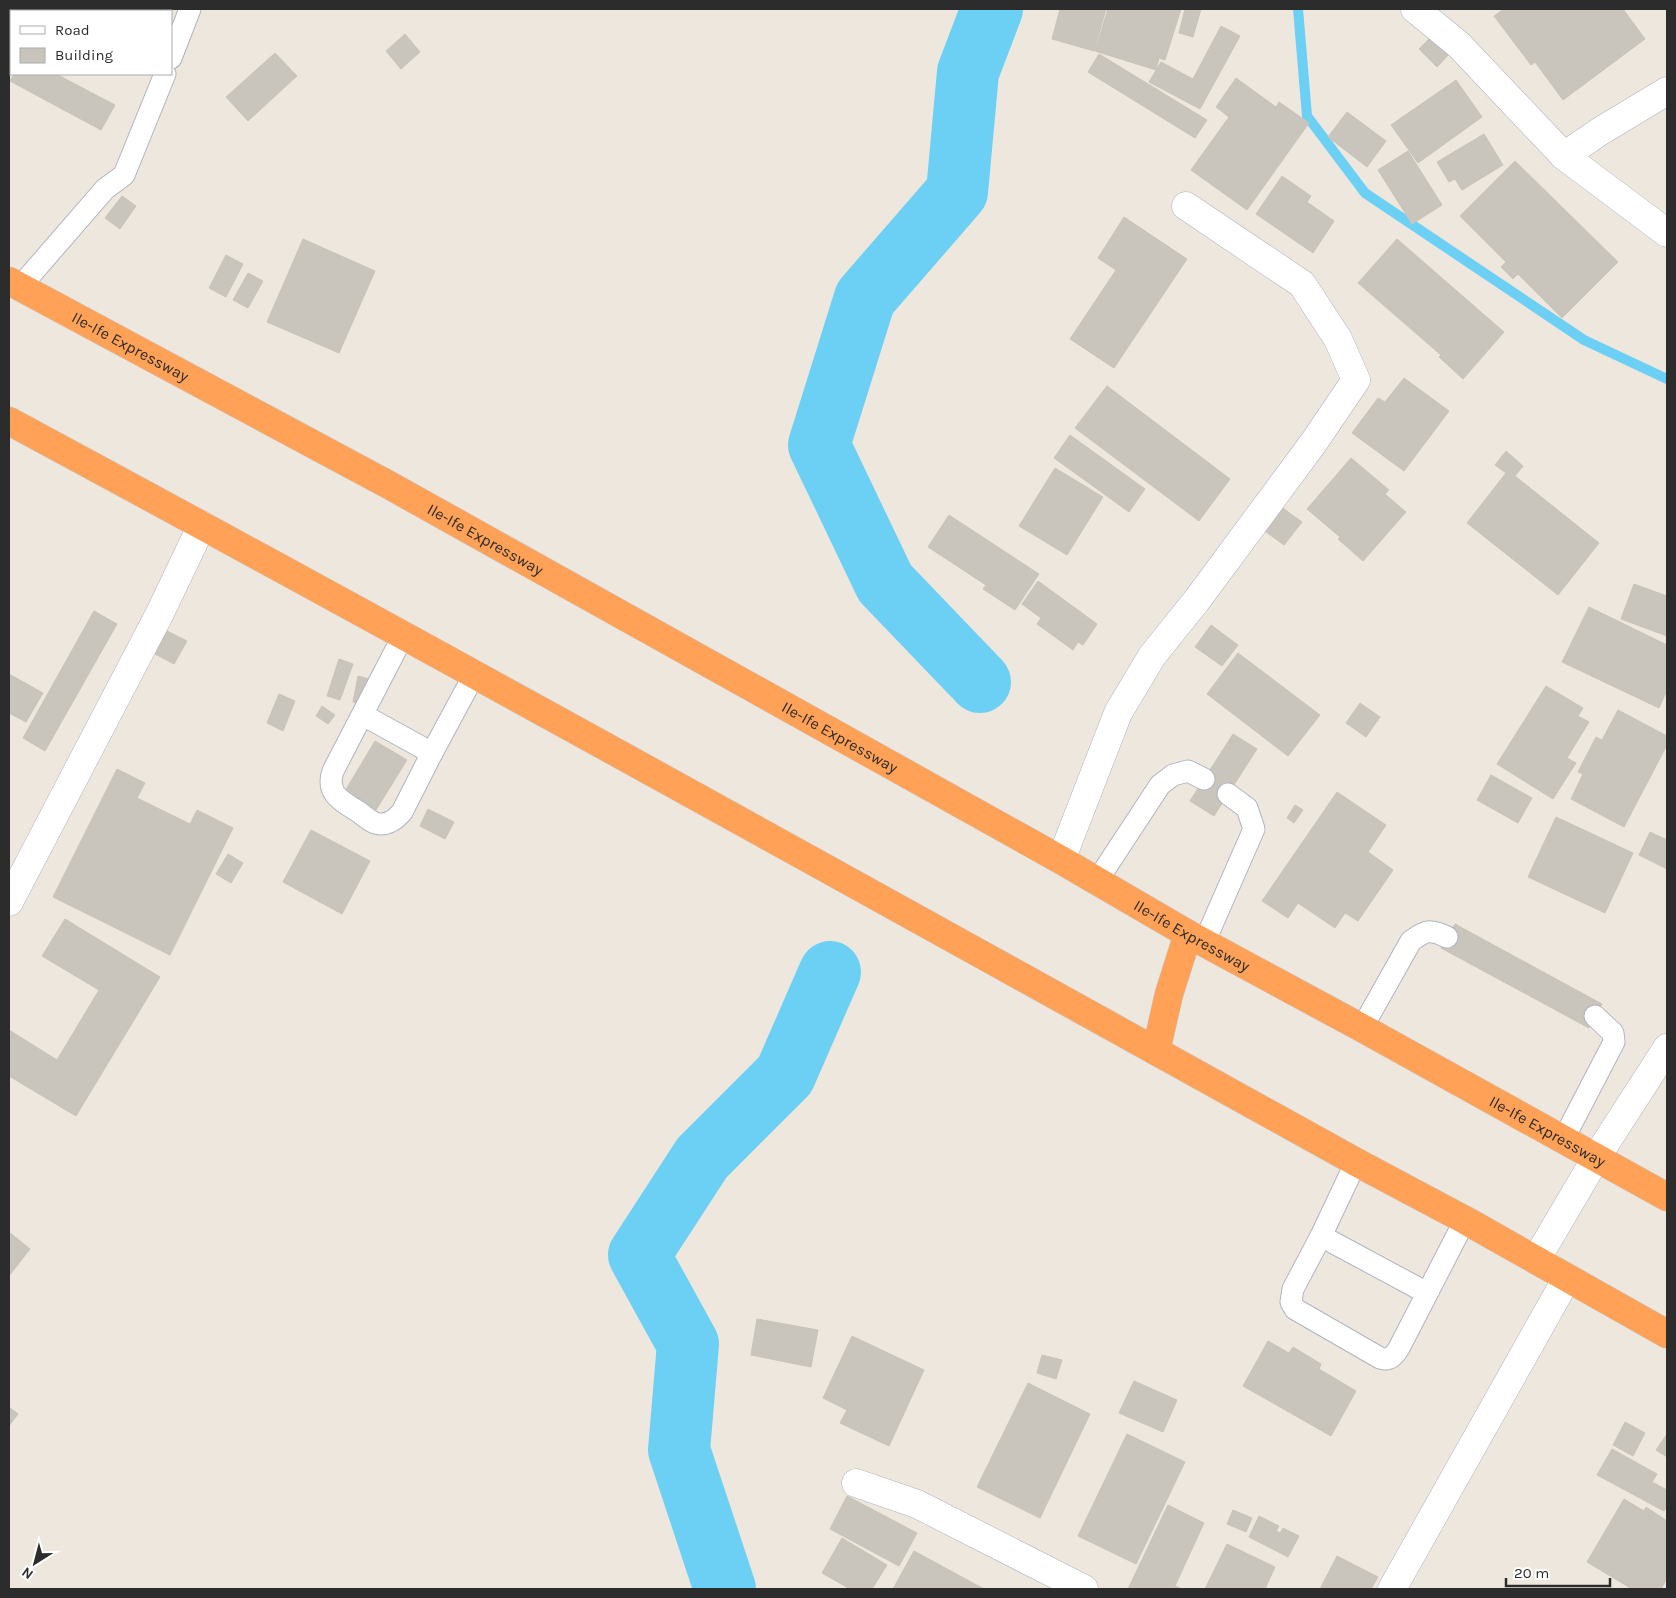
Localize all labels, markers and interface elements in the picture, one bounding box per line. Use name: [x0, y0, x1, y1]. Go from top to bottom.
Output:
legend: [10, 10, 172, 75]
text: Road: [55, 21, 90, 39]
text: Building: [55, 46, 113, 64]
street label: Ile-Ife Expressway: [69, 308, 193, 386]
street label: Ile-Ife Expressway: [424, 499, 547, 580]
street label: Ile-Ife Expressway: [779, 697, 902, 777]
street label: Ile-Ife Expressway: [1130, 896, 1254, 976]
street label: Ile-Ife Expressway: [1486, 1092, 1609, 1171]
north arrow: [10, 1538, 60, 1588]
scale bar: [1506, 1556, 1610, 1588]
text: N: [19, 1563, 37, 1583]
text: 20 m: [1514, 1564, 1549, 1582]

